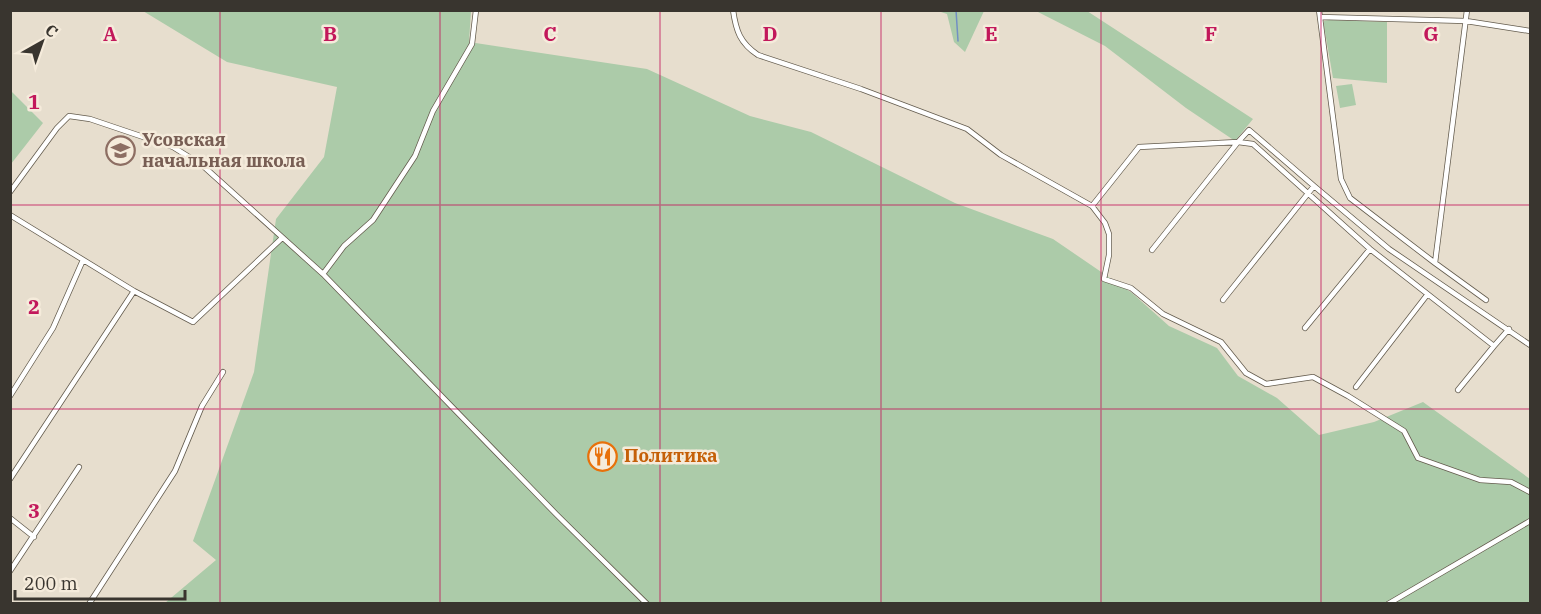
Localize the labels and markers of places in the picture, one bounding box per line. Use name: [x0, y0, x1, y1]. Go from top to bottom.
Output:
place label: Усовская начальная школа: [142, 128, 306, 172]
school or university icon: Усовская начальная школа: [105, 134, 137, 166]
restaurant icon: Политика: [587, 440, 619, 472]
place label: Политика: [624, 444, 718, 467]

